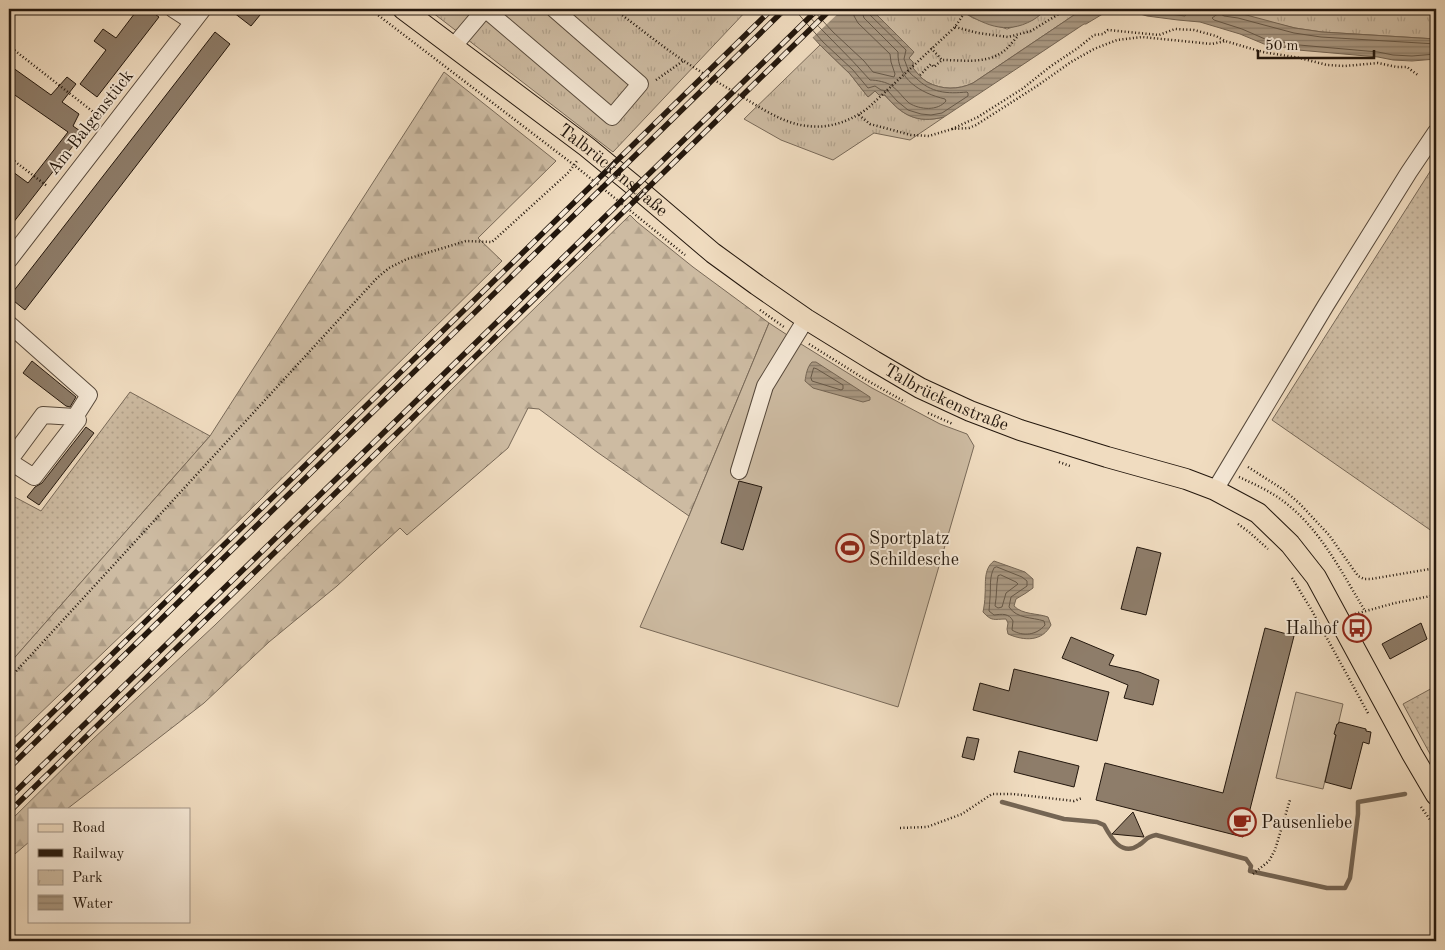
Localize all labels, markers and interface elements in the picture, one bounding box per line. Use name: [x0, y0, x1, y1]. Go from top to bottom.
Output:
scale bar: [1258, 28, 1374, 60]
text: 50 m: [1265, 39, 1299, 54]
street label: Am Balgenstück: [44, 67, 137, 179]
street label: Talbrückenstraße: [555, 121, 671, 220]
street label: Talbrückenstraße: [881, 361, 1011, 435]
place label: Sportplatz Schildesche: [869, 530, 959, 569]
sports icon: Sportplatz Schildesche: [835, 533, 865, 563]
bus stop icon: Halhof: [1342, 613, 1372, 643]
place label: Halhof: [1285, 620, 1339, 638]
cafe icon: Pausenliebe: [1227, 807, 1257, 837]
legend: [28, 808, 190, 922]
place label: Pausenliebe: [1261, 814, 1352, 832]
text: Road: [72, 821, 106, 836]
text: Railway: [72, 847, 125, 862]
text: Park: [72, 871, 103, 886]
text: Water: [72, 897, 113, 912]

